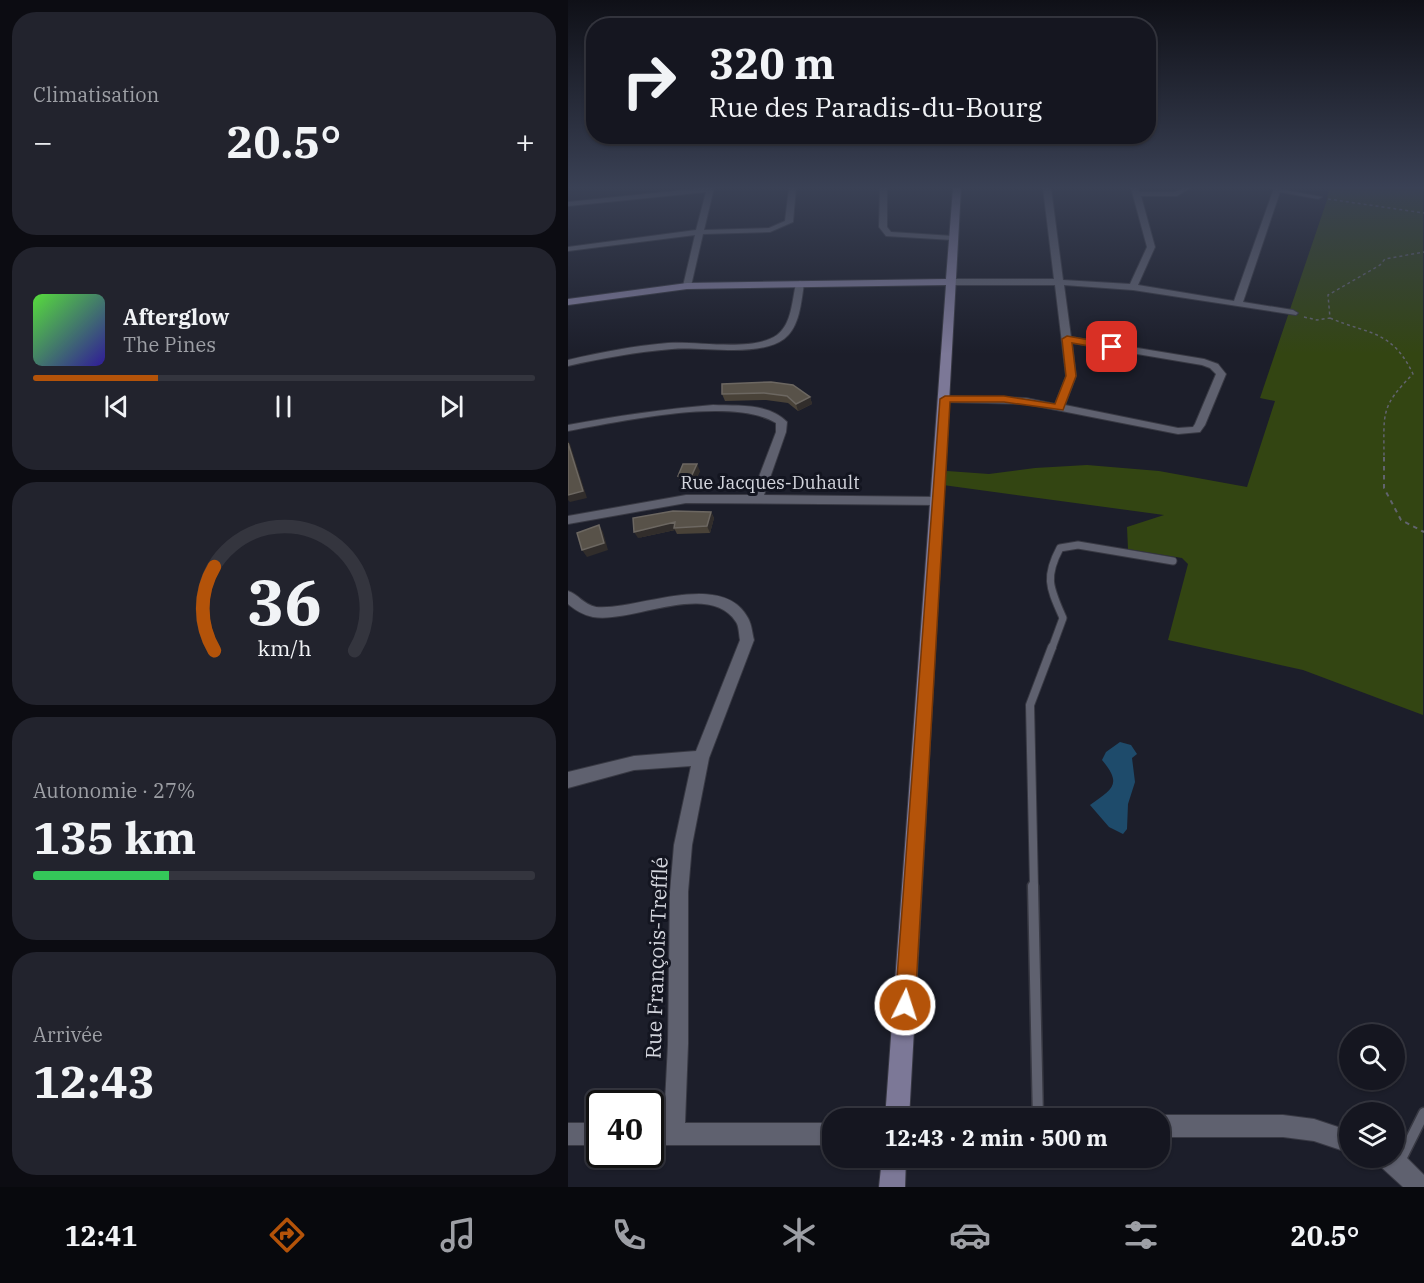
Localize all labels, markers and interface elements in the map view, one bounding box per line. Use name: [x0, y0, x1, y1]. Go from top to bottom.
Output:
text: 320 m: [709, 36, 835, 91]
icon: right: [610, 42, 688, 120]
text: Climatisation: [33, 81, 159, 108]
text: Rue des Paradis-du-Bourg: [709, 89, 1042, 124]
text: 20.5°: [227, 112, 341, 170]
text: −: [33, 120, 53, 163]
text: +: [515, 120, 535, 163]
text: Afterglow: [123, 302, 230, 331]
pin: [1086, 321, 1137, 372]
icon: arrive: [1095, 330, 1128, 363]
text: The Pines: [123, 331, 216, 358]
icon: previous: [100, 390, 133, 423]
icon: pause: [267, 390, 300, 423]
icon: next: [435, 390, 468, 423]
street label: Rue Jacques-Duhault: [680, 471, 860, 494]
text: 36: [247, 561, 321, 642]
text: km/h: [257, 634, 311, 662]
text: Autonomie · 27%: [33, 777, 195, 804]
text: 135 km: [33, 808, 196, 866]
street label: Rue François-Trefflé: [638, 857, 674, 1059]
position arrow: [873, 973, 937, 1037]
text: Arrivée: [33, 1021, 103, 1048]
map controls: [1339, 1024, 1405, 1168]
button: search: [1339, 1024, 1405, 1090]
text: 12:43: [33, 1052, 155, 1110]
speed limit sign: 40: [586, 1090, 664, 1168]
button: layers: [1339, 1102, 1405, 1168]
text: 12:43 · 2 min · 500 m: [884, 1123, 1108, 1152]
icon: directions: [266, 1214, 308, 1256]
icon: music: [437, 1214, 479, 1256]
icon: phone: [608, 1214, 650, 1256]
icon: climate: [778, 1214, 820, 1256]
icon: car: [949, 1214, 991, 1256]
icon: filters: [1120, 1214, 1162, 1256]
text: 12:41: [64, 1218, 137, 1253]
text: 20.5°: [1291, 1218, 1360, 1253]

